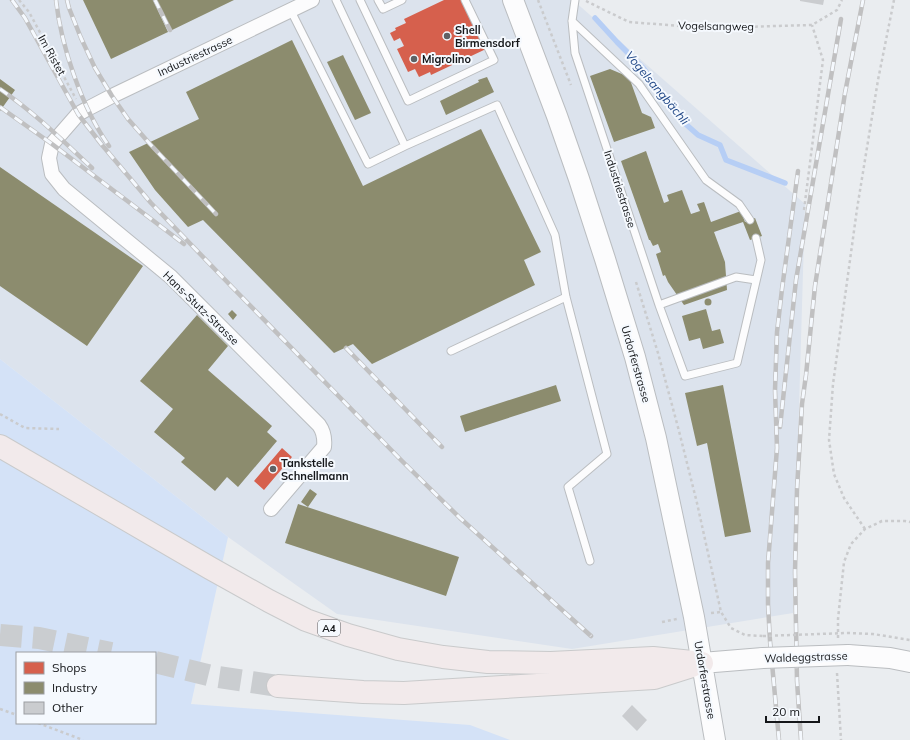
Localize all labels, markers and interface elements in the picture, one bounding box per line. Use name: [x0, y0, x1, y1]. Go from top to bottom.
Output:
street label: Vogelsangweg: [678, 18, 754, 34]
place label: Shell Birmensdorf: [455, 23, 521, 50]
marker: Shell Birmensdorf: [442, 31, 452, 41]
street label: Im Ristet: [35, 32, 69, 78]
street label: Industriestrasse: [155, 33, 235, 79]
water label: Vogelsangbächli: [622, 48, 693, 128]
place label: Migrolino: [422, 52, 471, 66]
marker: Migrolino: [409, 54, 419, 64]
street label: Industriestrasse: [601, 148, 639, 230]
street label: Hans-Stutz-Strasse: [160, 268, 242, 348]
street label: Urdorferstrasse: [618, 324, 654, 404]
place label: Tankstelle Schnellmann: [281, 456, 349, 483]
marker: Tankstelle Schnellmann: [268, 464, 278, 474]
road number: A4: [318, 620, 340, 636]
street label: Urdorferstrasse: [691, 640, 719, 720]
street label: Waldeggstrasse: [764, 649, 848, 665]
legend: [16, 652, 156, 724]
text: Shops: [52, 660, 87, 675]
text: Industry: [52, 680, 98, 695]
scale bar: [766, 698, 819, 724]
text: Other: [52, 700, 84, 715]
text: 20 m: [772, 704, 800, 719]

